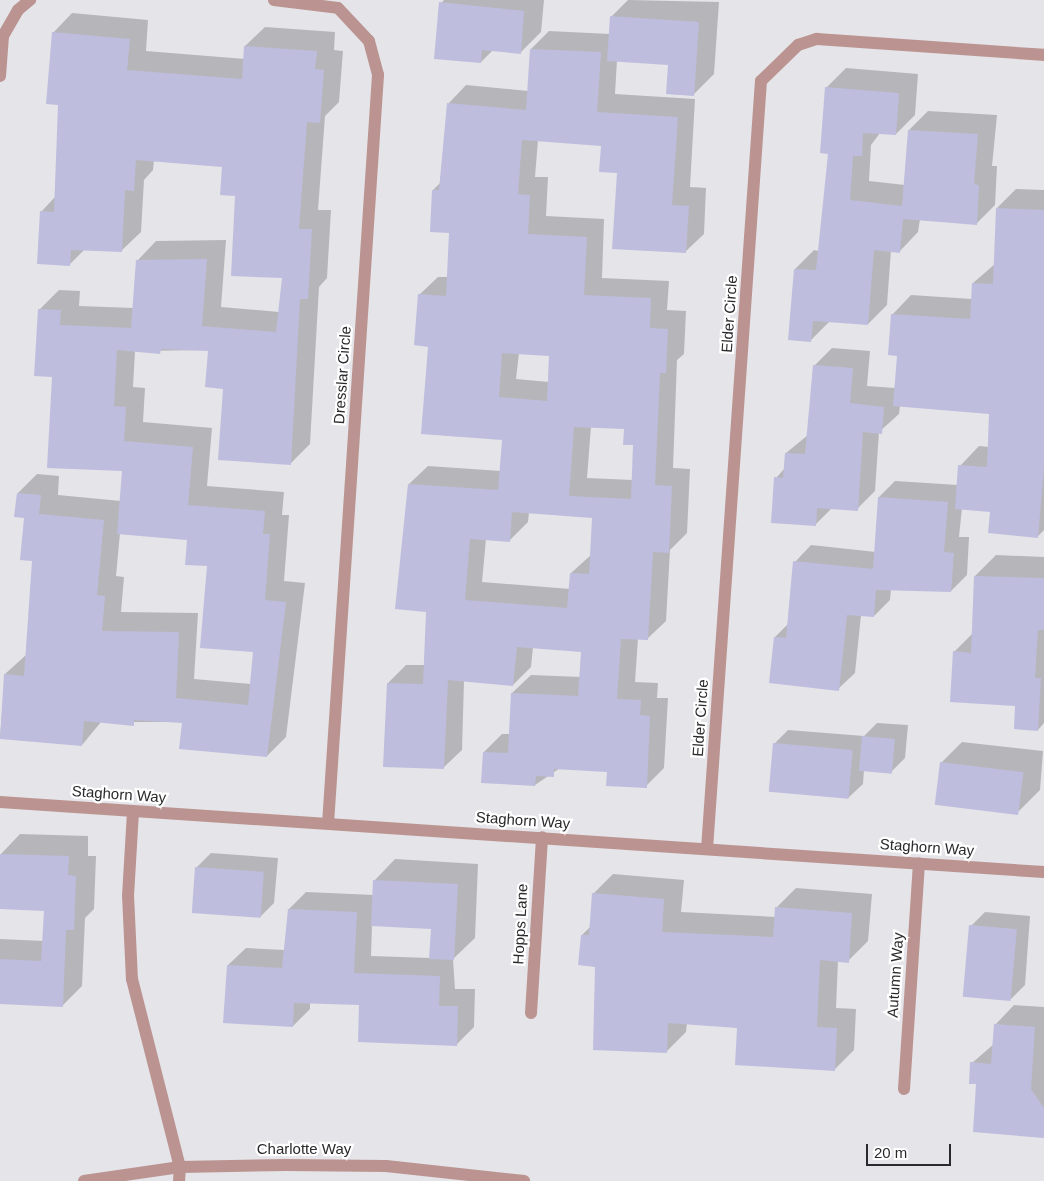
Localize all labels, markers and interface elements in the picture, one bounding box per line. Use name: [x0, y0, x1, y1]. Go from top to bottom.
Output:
street label: Elder Circle: [717, 275, 741, 353]
street label: Dresslar Circle: [330, 325, 354, 425]
street label: Elder Circle: [688, 679, 712, 757]
street label: Staghorn Way: [71, 782, 167, 806]
street label: Staghorn Way: [475, 808, 571, 832]
street label: Staghorn Way: [879, 835, 975, 859]
street label: Hopps Lane: [509, 883, 531, 965]
street label: Autumn Way: [883, 932, 907, 1018]
scale bar: [869, 1134, 954, 1166]
street label: Charlotte Way: [257, 1140, 351, 1158]
text: 20 m: [874, 1144, 907, 1161]

